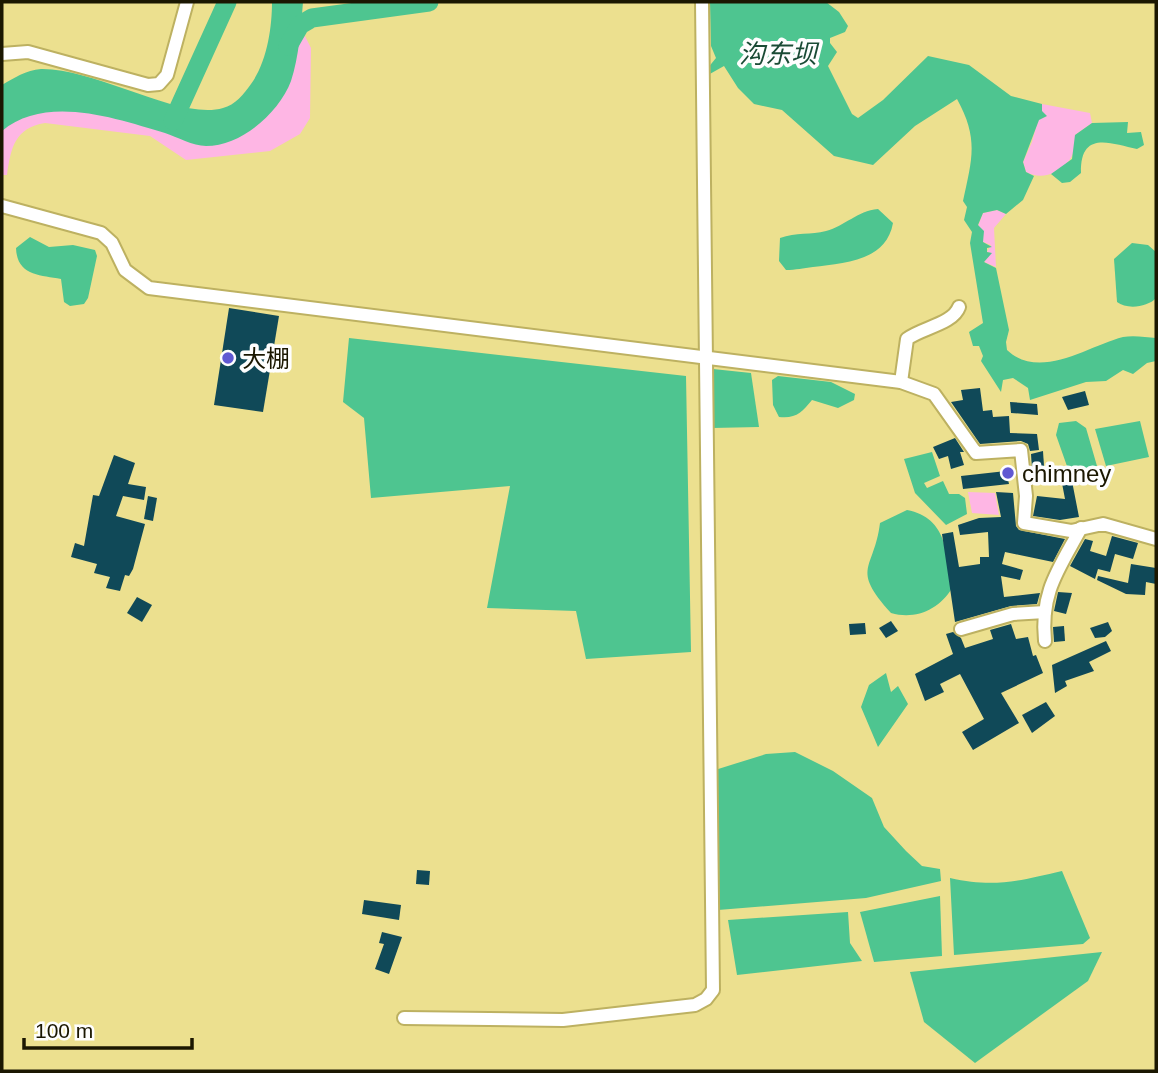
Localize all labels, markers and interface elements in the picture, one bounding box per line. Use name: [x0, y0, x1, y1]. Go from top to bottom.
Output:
water label: 沟东坝: [739, 39, 820, 69]
place label: 大棚: [242, 345, 290, 372]
marker: 大棚: [220, 350, 236, 366]
place label: chimney: [1022, 460, 1111, 487]
marker: chimney: [1000, 465, 1016, 481]
scale bar: [24, 1006, 192, 1050]
text: 100 m: [35, 1019, 93, 1042]

